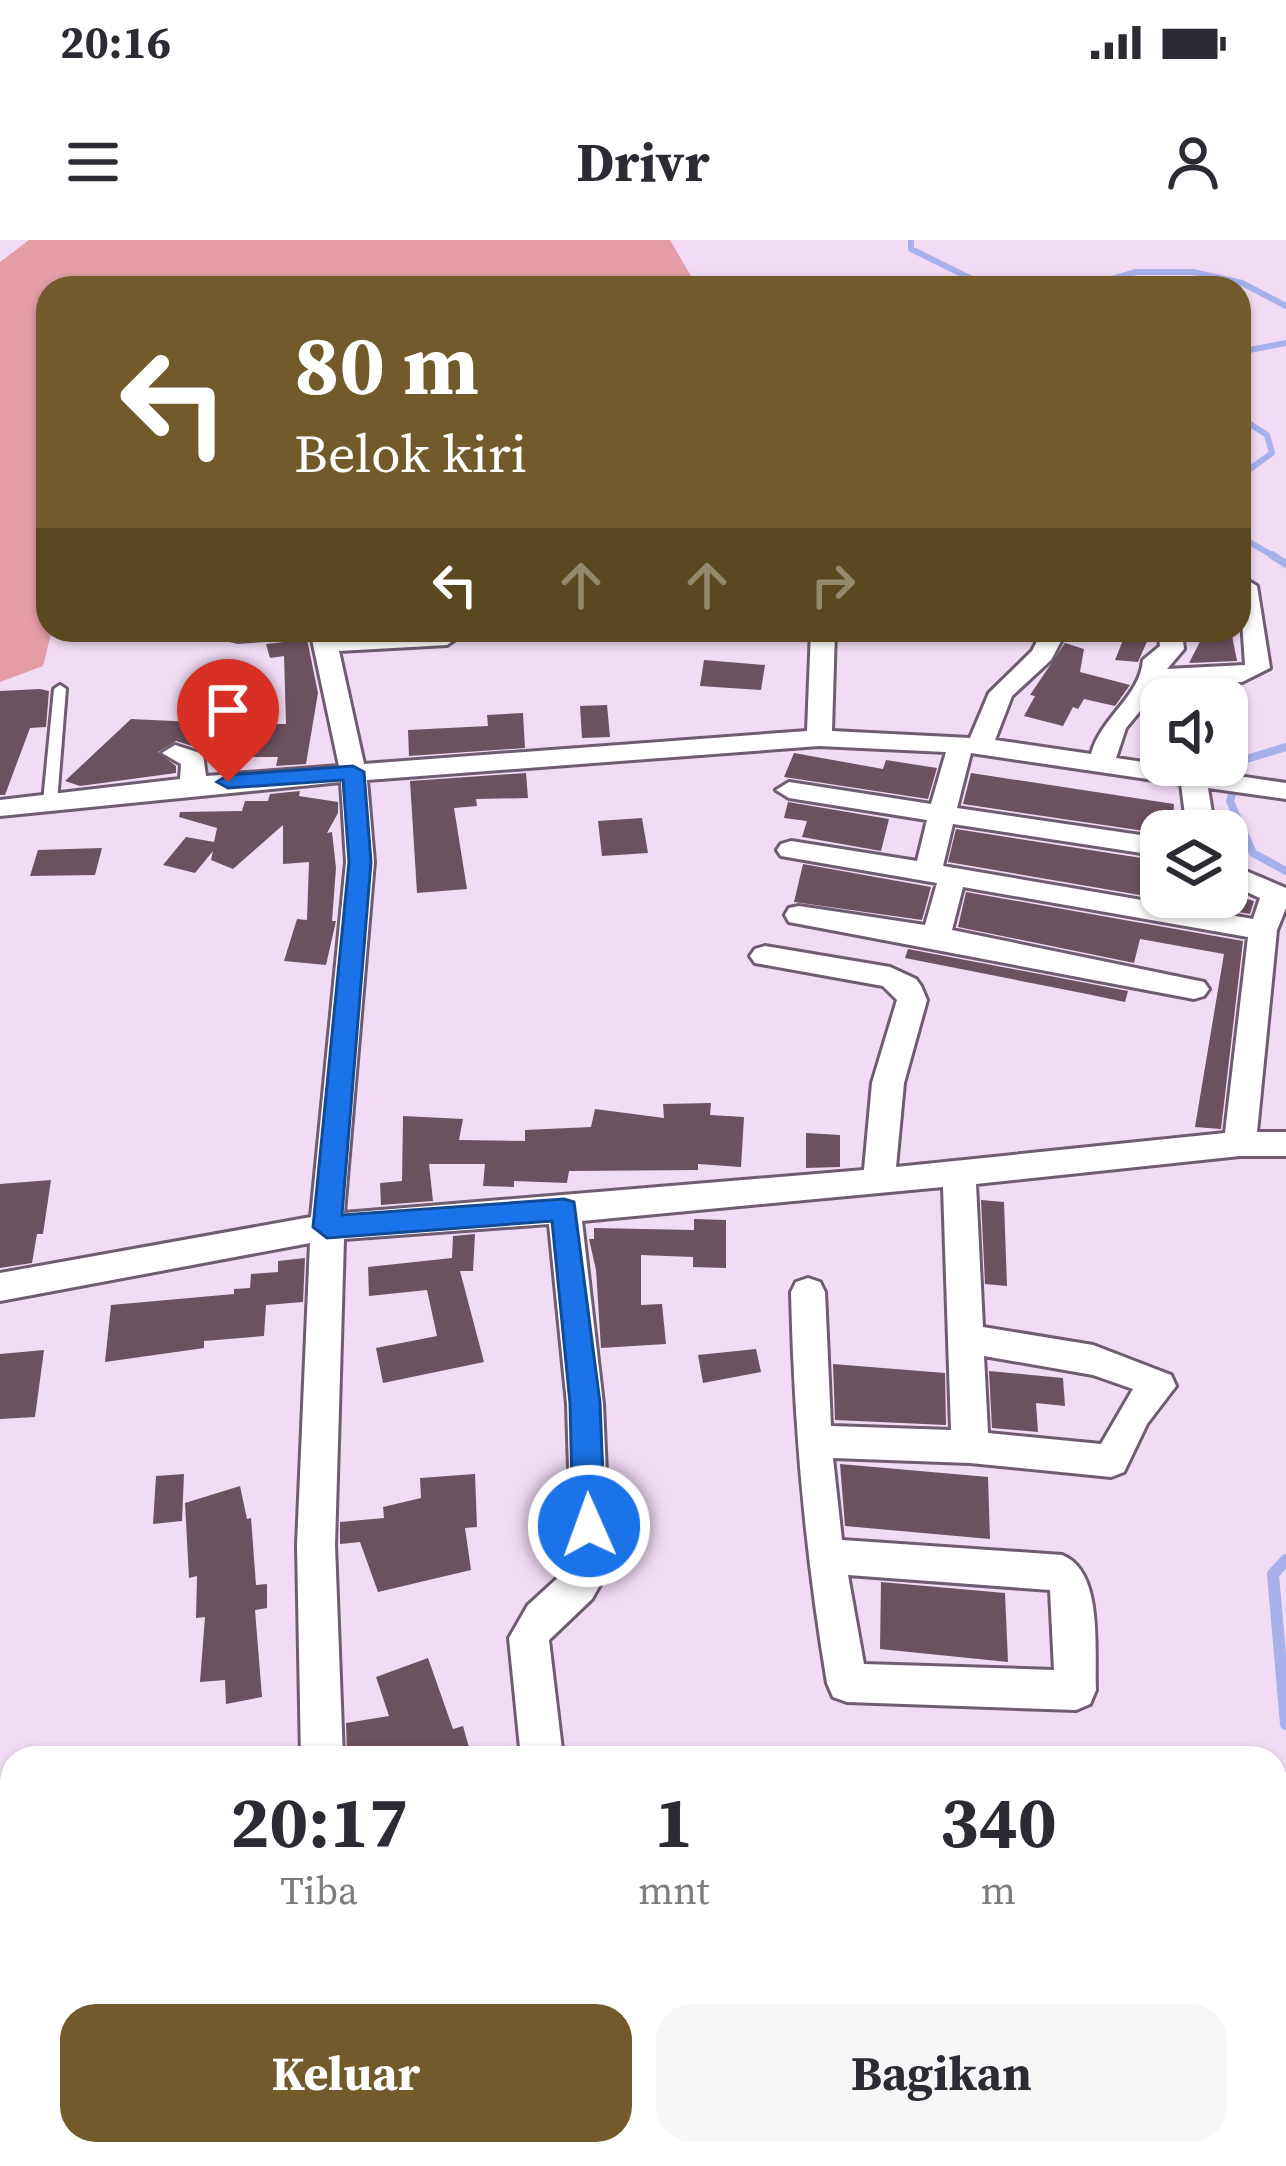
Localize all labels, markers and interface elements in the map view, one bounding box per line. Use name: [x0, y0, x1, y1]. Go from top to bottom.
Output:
text: 20:16: [60, 11, 171, 73]
text: Drivr: [576, 125, 710, 199]
icon: menu: [60, 129, 126, 195]
icon: person: [1160, 129, 1226, 195]
text: 80 m: [294, 307, 479, 422]
icon: left: [96, 324, 252, 480]
text: Belok kiri: [294, 416, 527, 490]
icon: left: [422, 552, 488, 618]
icon: ahead: [548, 552, 614, 618]
icon: ahead: [674, 552, 740, 618]
icon: right: [800, 552, 866, 618]
pin: [177, 659, 279, 782]
icon: arrive: [195, 677, 261, 743]
map controls: [1140, 678, 1248, 918]
button: sound: [1140, 678, 1248, 786]
button: layers: [1140, 810, 1248, 918]
position arrow: [526, 1463, 652, 1589]
text: 20:17: [230, 1772, 408, 1871]
text: 1: [654, 1772, 693, 1871]
text: 340: [940, 1772, 1057, 1871]
text: Tiba: [280, 1864, 358, 1917]
text: mnt: [638, 1864, 709, 1917]
text: m: [981, 1864, 1016, 1917]
button: Keluar: [60, 2004, 632, 2142]
button: Bagikan: [656, 2004, 1227, 2142]

